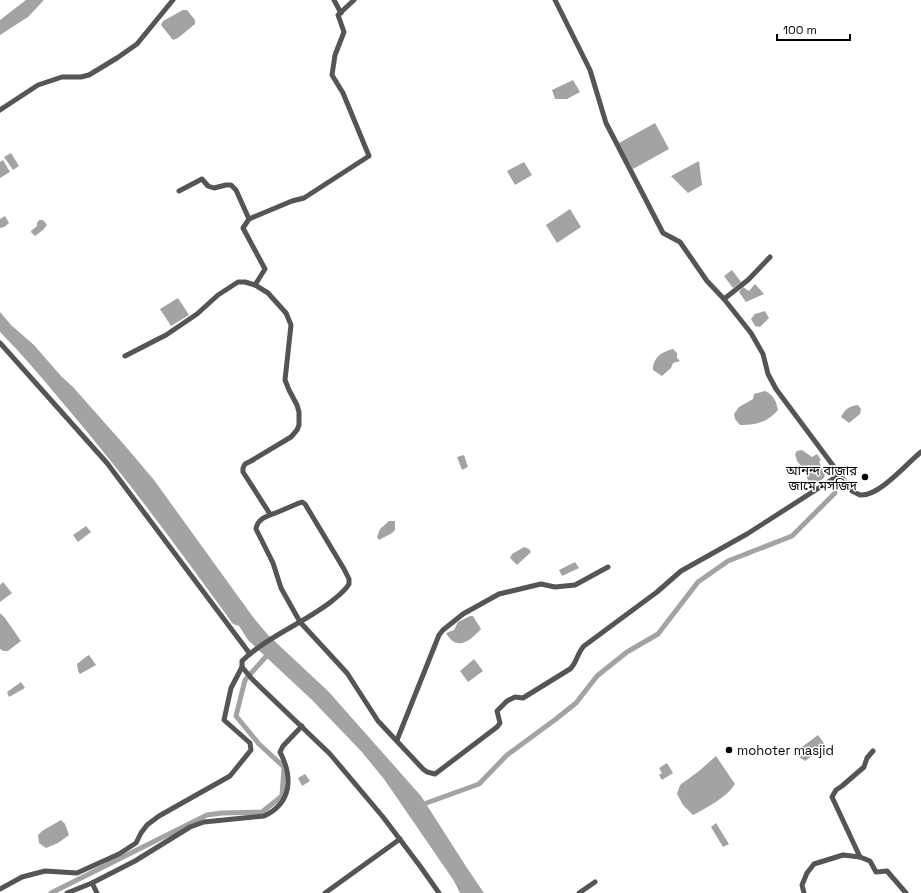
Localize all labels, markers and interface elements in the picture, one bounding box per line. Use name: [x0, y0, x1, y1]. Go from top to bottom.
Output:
scale bar: [777, 16, 850, 42]
text: 100 m: [783, 22, 817, 38]
place label: আনন্দ বাজার জামে মসজিদ: [785, 462, 858, 494]
marker: আনন্দ বাজার জামে মসজিদ: [860, 472, 870, 482]
place label: mohoter masjid: [737, 742, 834, 759]
marker: mohoter masjid: [724, 745, 734, 755]

